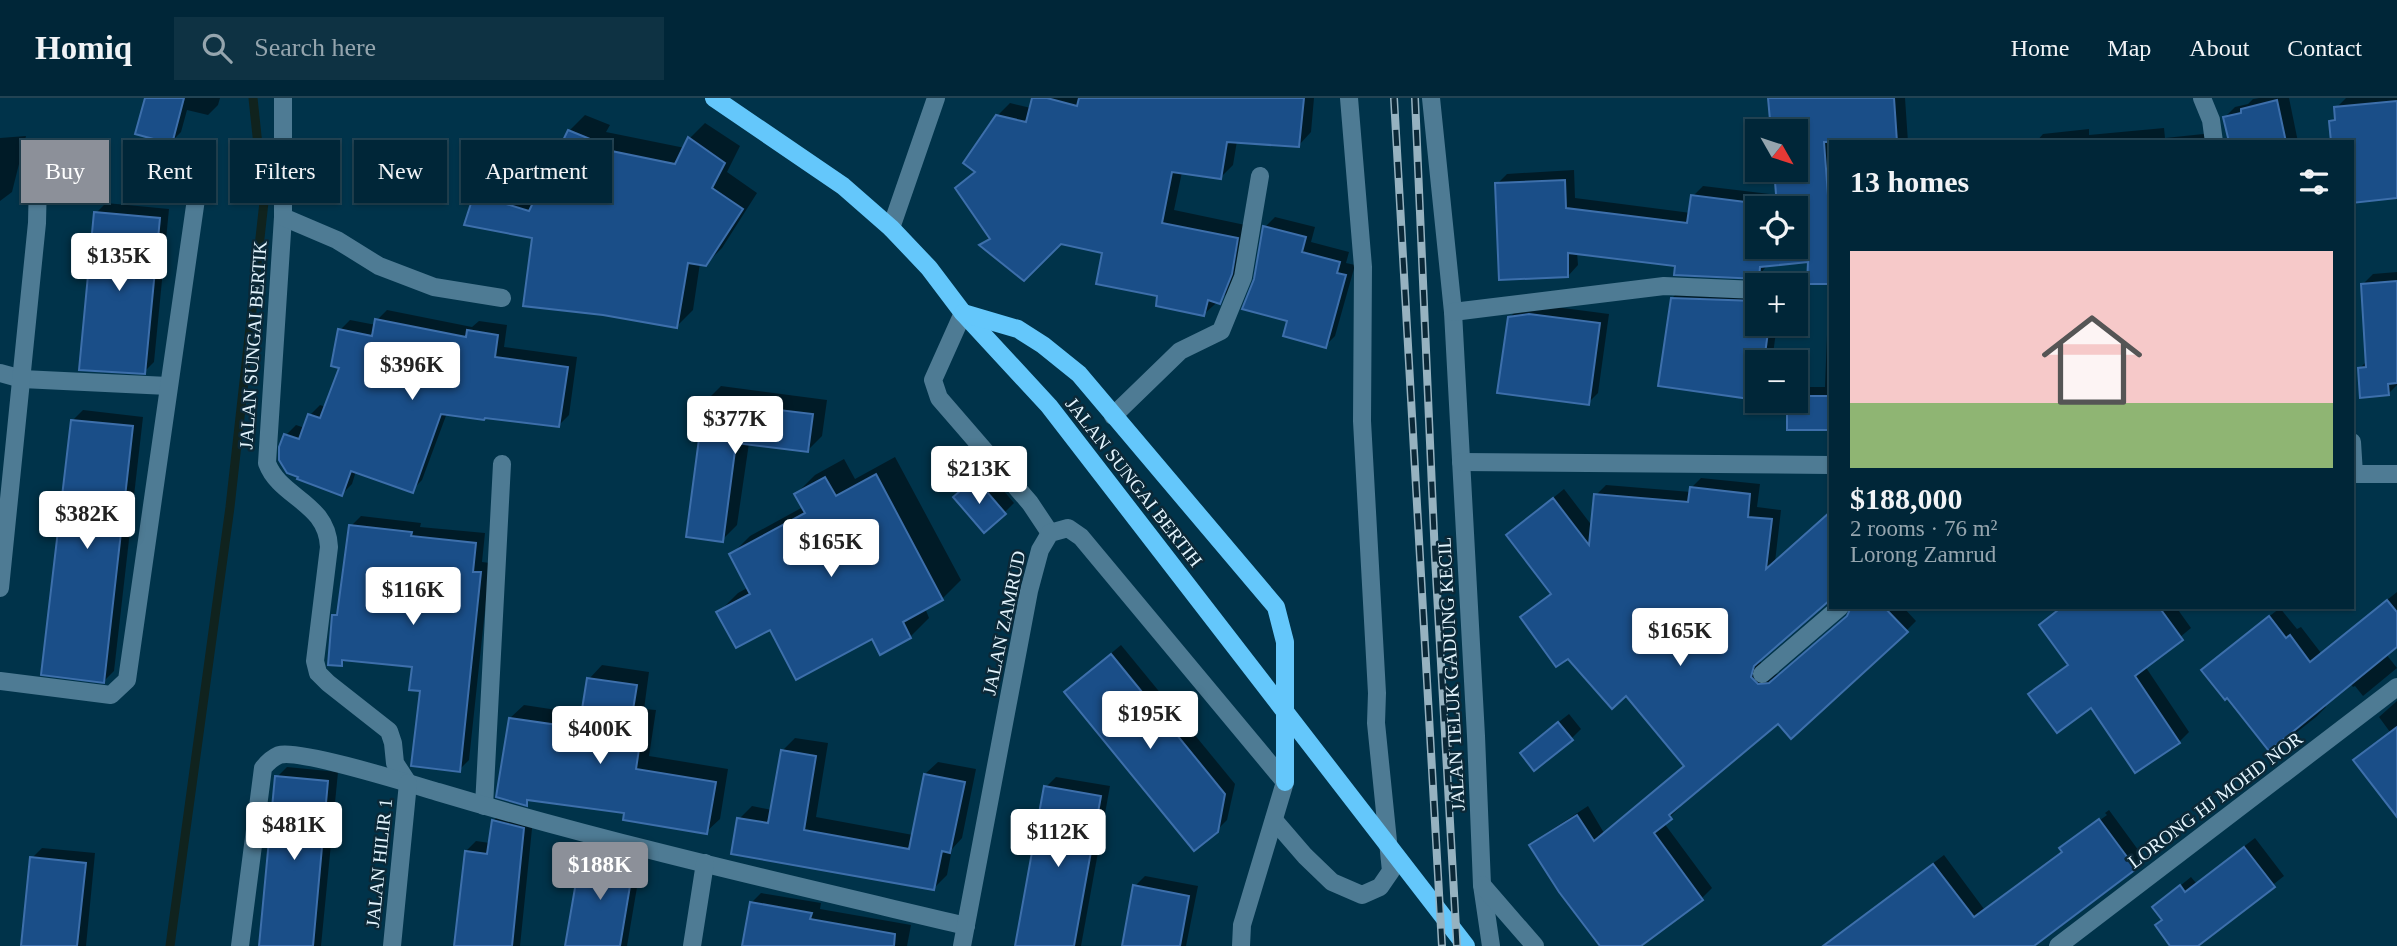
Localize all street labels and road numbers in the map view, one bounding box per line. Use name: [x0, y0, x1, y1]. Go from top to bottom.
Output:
street label: JALAN SUNGAI BERTIK: [235, 240, 271, 450]
street label: JALAN SUNGAI BERTIH: [1061, 393, 1207, 571]
street label: JALAN TELUK GADUNG KECIL: [1433, 536, 1469, 812]
street label: JALAN ZAMRUD: [978, 549, 1030, 697]
street label: LORONG HJ MOHD NOR: [2124, 727, 2307, 872]
street label: JALAN HILIR 1: [362, 797, 396, 929]

